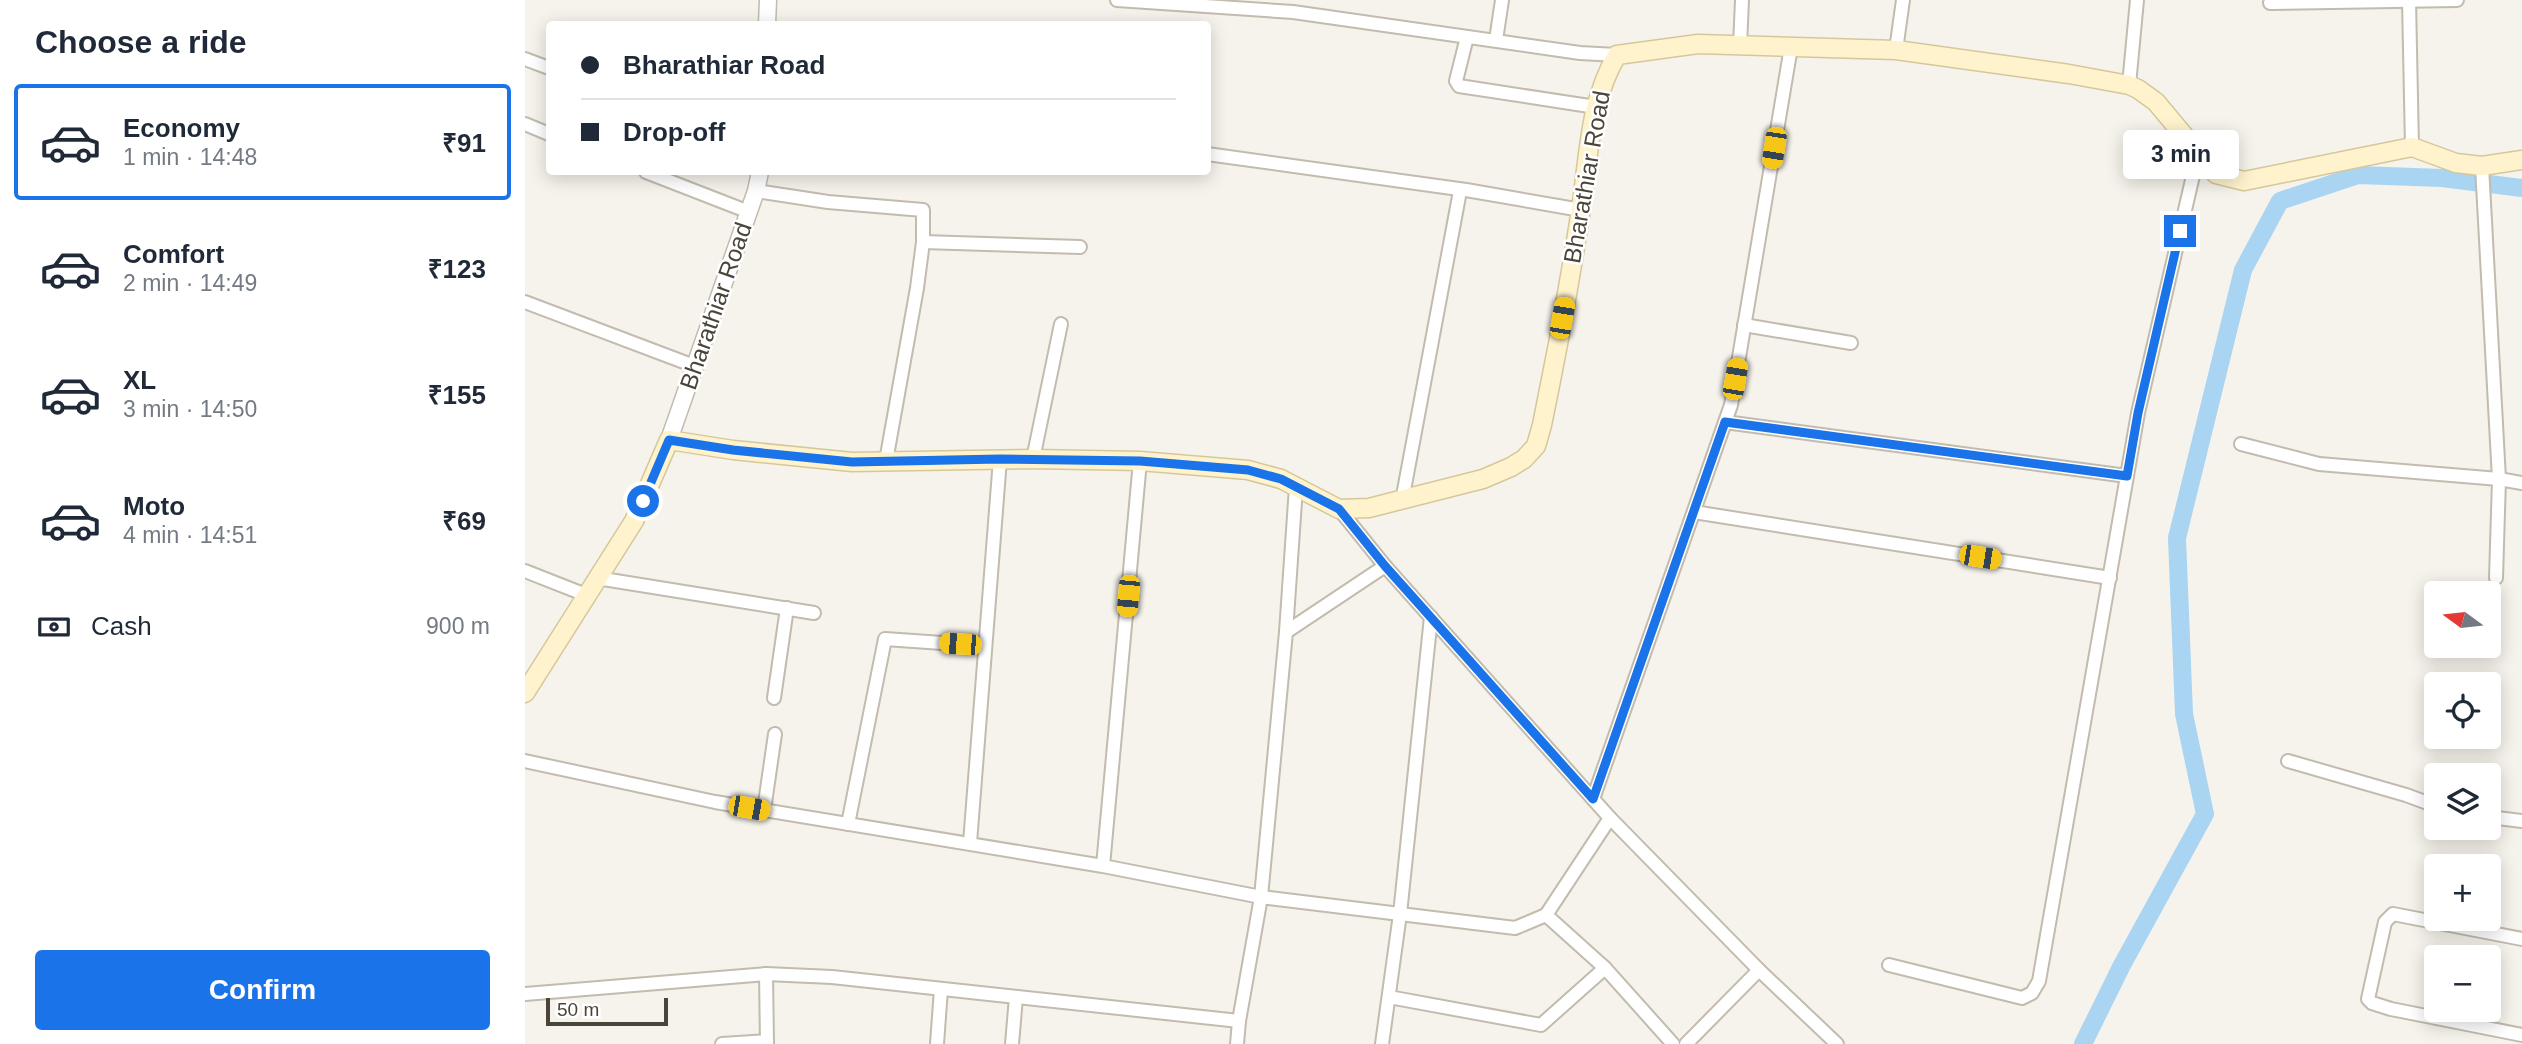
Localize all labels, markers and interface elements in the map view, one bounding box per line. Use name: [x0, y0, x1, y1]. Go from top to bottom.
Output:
text: Choose a ride: [35, 24, 247, 60]
text: Bharathiar Road: [623, 50, 825, 80]
street label: Bharathiar Road: [1558, 89, 1615, 265]
icon: car: [39, 111, 102, 174]
text: Economy: [123, 113, 240, 143]
text: Drop-off: [623, 117, 726, 147]
car: [1761, 126, 1788, 170]
text: ₹91: [442, 128, 486, 158]
callout: 3 min: [2122, 130, 2238, 178]
text: 3 min: [2151, 141, 2211, 167]
text: 1 min · 14:48: [123, 144, 257, 170]
route end: [2164, 215, 2196, 247]
street label: Bharathiar Road: [674, 219, 757, 393]
icon: car: [39, 237, 102, 300]
text: Comfort: [123, 239, 224, 269]
text: ₹123: [428, 254, 486, 284]
text: 2 min · 14:49: [123, 270, 257, 296]
car: [1549, 295, 1576, 341]
car: [1722, 356, 1749, 402]
icon: car: [39, 363, 102, 426]
text: XL: [123, 365, 156, 395]
text: ₹155: [428, 380, 486, 410]
text: 3 min · 14:50: [123, 396, 257, 422]
route start: [627, 485, 659, 517]
icon: car: [39, 489, 102, 552]
text: Moto: [123, 491, 185, 521]
text: ₹69: [442, 506, 486, 536]
text: 4 min · 14:51: [123, 522, 257, 548]
car: [1958, 543, 2003, 571]
car: [1116, 574, 1141, 618]
north arrow: [2424, 581, 2501, 658]
map controls: [2424, 581, 2501, 1022]
icon: cash: [35, 608, 73, 646]
text: Cash: [91, 611, 152, 641]
text: 900 m: [426, 613, 490, 639]
car: [939, 632, 982, 656]
button: locate: [2424, 672, 2501, 749]
button: layers: [2424, 763, 2501, 840]
car: [727, 794, 772, 822]
button: +: [2424, 854, 2501, 931]
button: −: [2424, 945, 2501, 1022]
button: Confirm: [35, 950, 490, 1030]
scale bar: [546, 995, 669, 1027]
text: 50 m: [557, 999, 599, 1020]

